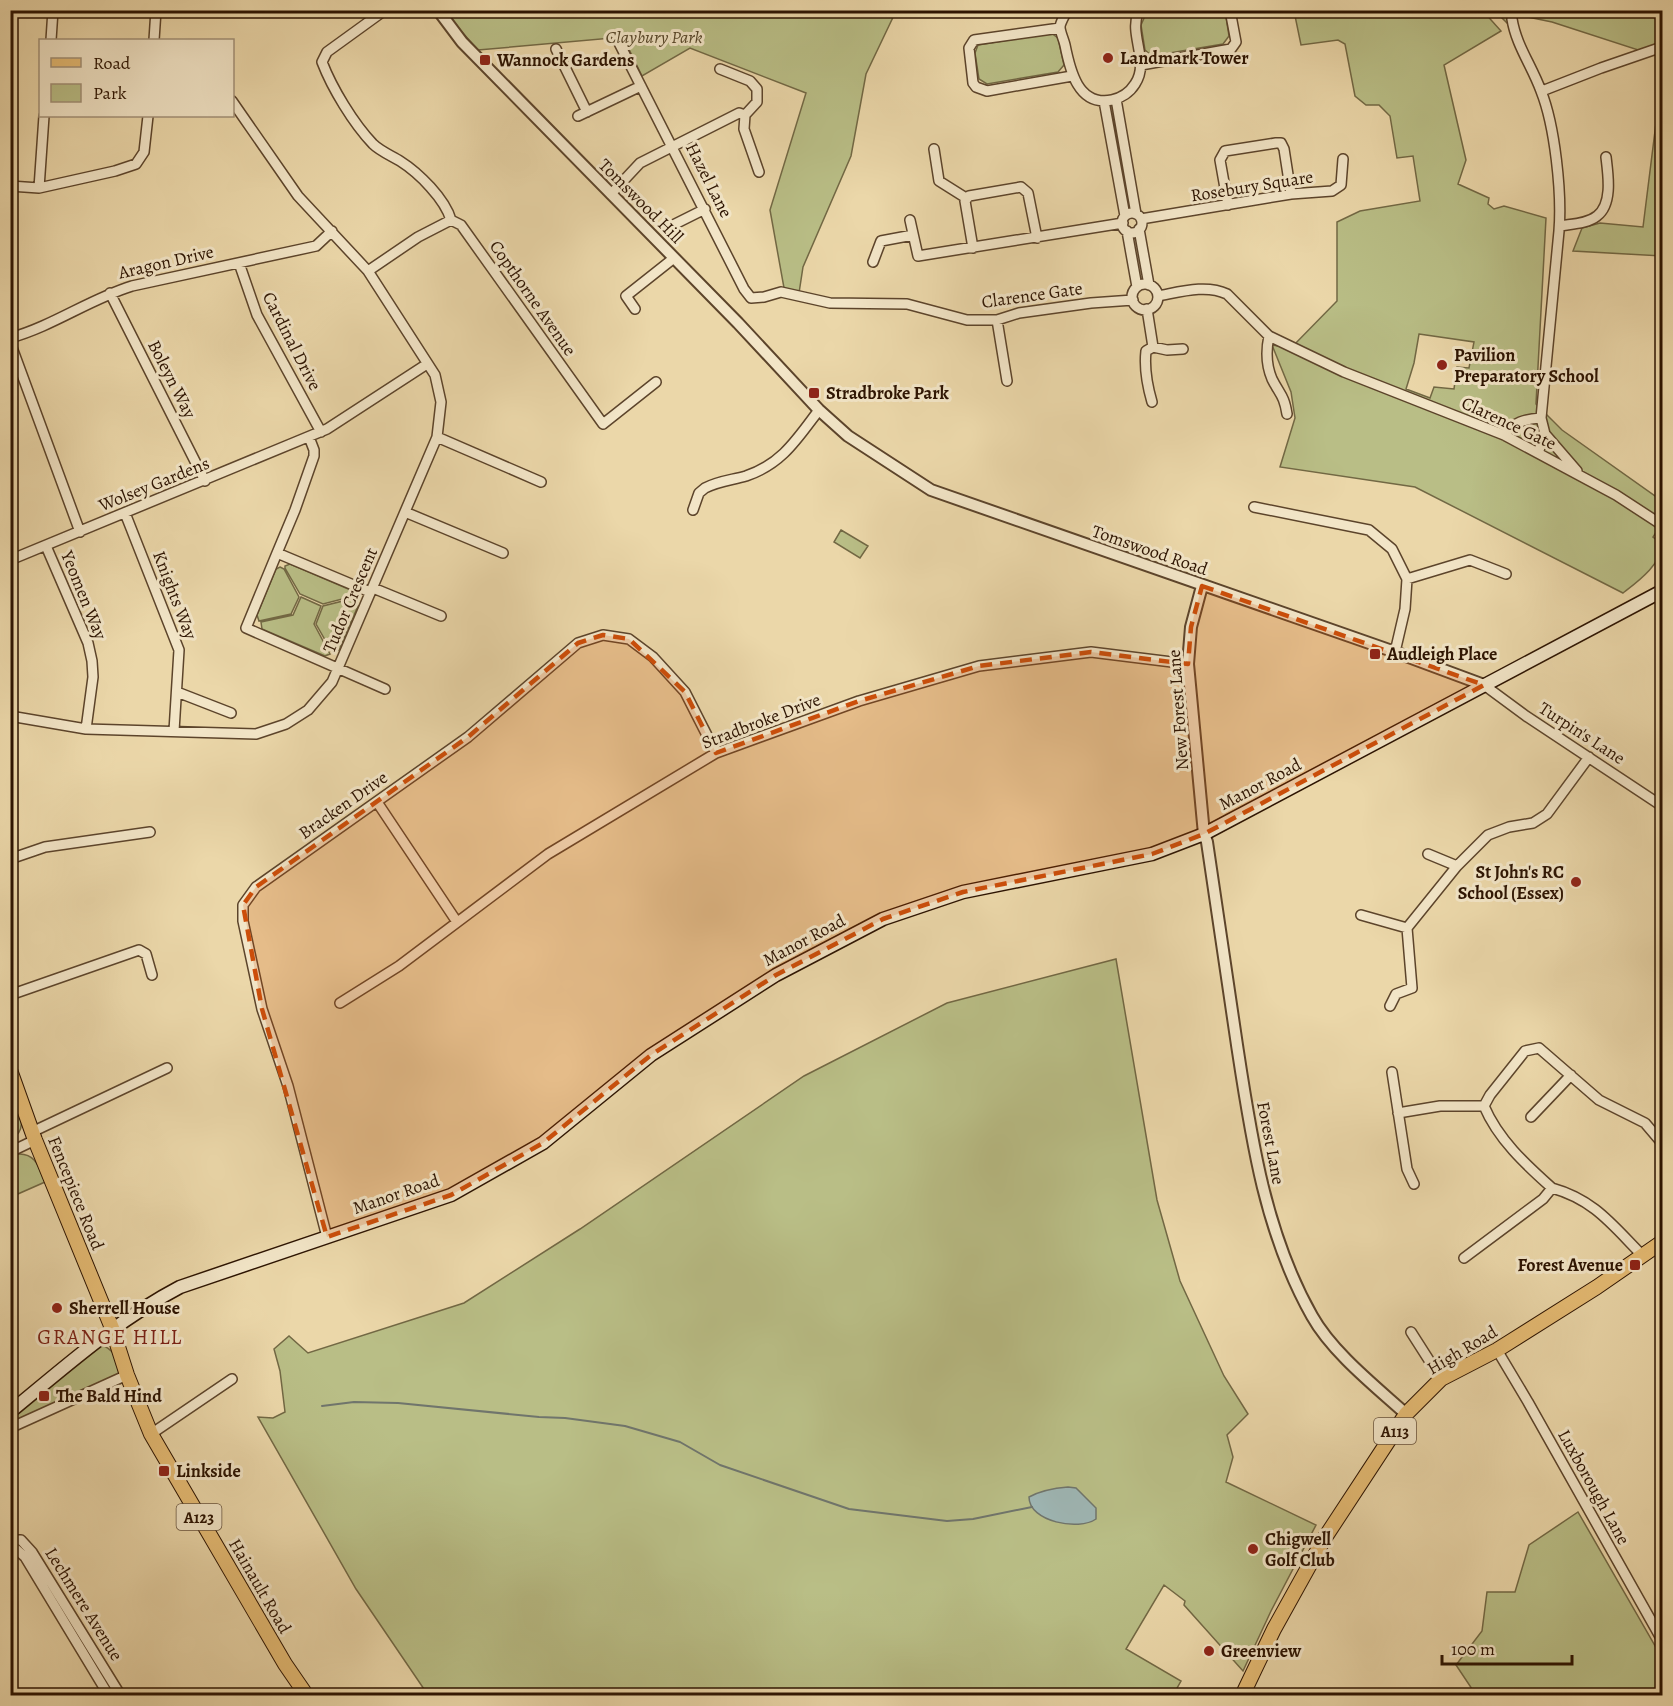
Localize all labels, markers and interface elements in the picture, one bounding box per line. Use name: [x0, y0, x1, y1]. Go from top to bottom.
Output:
park label: Claybury Park: [605, 25, 703, 49]
legend: [39, 39, 234, 117]
place label: Landmark Tower: [1120, 46, 1249, 70]
place label: Wannock Gardens: [496, 48, 634, 72]
text: Road: [93, 51, 131, 75]
marker: Landmark Tower: [1101, 51, 1115, 65]
marker: Wannock Gardens: [478, 53, 492, 67]
text: Park: [93, 81, 127, 105]
street label: Hazel Lane: [680, 138, 738, 222]
street label: Tomswood Hill: [593, 153, 689, 249]
street label: Rosebury Square: [1189, 164, 1315, 208]
street label: Copthorne Avenue: [484, 235, 582, 361]
street label: Aragon Drive: [115, 239, 216, 285]
street label: Clarence Gate: [980, 276, 1084, 314]
street label: Cardinal Drive: [257, 288, 327, 394]
street label: Boleyn Way: [142, 336, 202, 423]
place label: Pavilion Preparatory School: [1454, 343, 1599, 388]
marker: Pavilion Preparatory School: [1435, 358, 1449, 372]
place label: Stradbroke Park: [826, 381, 949, 405]
marker: Stradbroke Park: [807, 386, 821, 400]
street label: Clarence Gate: [1458, 391, 1560, 455]
street label: Wolsey Gardens: [94, 451, 213, 517]
street label: Tomswood Road: [1089, 519, 1211, 581]
street label: Tudor Crescent: [317, 544, 383, 656]
street label: Yeomen Way: [55, 546, 113, 644]
street label: Knights Way: [147, 547, 203, 644]
place label: Audleigh Place: [1386, 642, 1497, 666]
marker: Audleigh Place: [1368, 647, 1382, 661]
street label: New Forest Lane: [1162, 649, 1194, 771]
street label: Stradbroke Drive: [698, 687, 824, 755]
street label: Turpin's Lane: [1534, 696, 1630, 770]
street label: Manor Road: [1215, 752, 1306, 816]
street label: Bracken Drive: [294, 765, 392, 845]
place label: St John's RC School (Essex): [1458, 860, 1564, 905]
marker: St John's RC School (Essex): [1569, 875, 1583, 889]
street label: Manor Road: [759, 908, 850, 972]
street label: Forest Lane: [1251, 1099, 1291, 1187]
street label: Fencepiece Road: [42, 1132, 110, 1254]
street label: Manor Road: [349, 1168, 443, 1220]
place label: Forest Avenue: [1517, 1253, 1623, 1277]
marker: Forest Avenue: [1628, 1258, 1642, 1272]
place label: Sherrell House: [69, 1296, 180, 1320]
marker: Sherrell House: [50, 1301, 64, 1315]
street label: High Road: [1422, 1319, 1502, 1380]
district label: GRANGE HILL: [37, 1323, 183, 1351]
place label: The Bald Hind: [56, 1384, 162, 1408]
marker: The Bald Hind: [37, 1389, 51, 1403]
road number: A113: [1374, 1418, 1416, 1444]
street label: Luxborough Lane: [1552, 1425, 1636, 1549]
place label: Linkside: [176, 1459, 241, 1483]
marker: Linkside: [157, 1464, 171, 1478]
road number: A123: [176, 1504, 222, 1530]
place label: Chigwell Golf Club: [1265, 1527, 1335, 1572]
street label: Hainault Road: [223, 1534, 297, 1638]
marker: Chigwell Golf Club: [1246, 1542, 1260, 1556]
street label: Lechmere Avenue: [40, 1543, 128, 1665]
scale bar: [1442, 1628, 1572, 1666]
text: 100 m: [1451, 1637, 1495, 1661]
place label: Greenview: [1221, 1639, 1302, 1663]
marker: Greenview: [1202, 1644, 1216, 1658]

